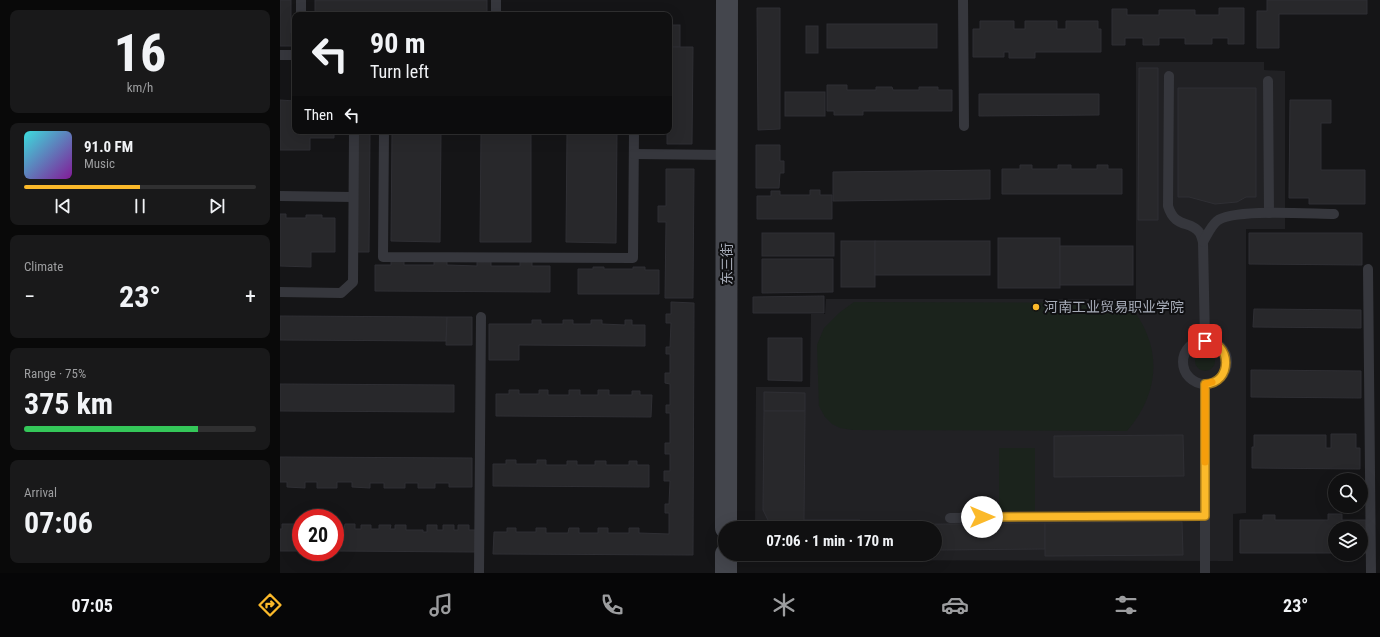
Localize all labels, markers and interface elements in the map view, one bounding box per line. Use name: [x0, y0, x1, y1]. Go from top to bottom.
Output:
text: 16: [114, 23, 166, 84]
text: 90 m: [370, 27, 426, 60]
icon: left: [304, 28, 356, 80]
text: Turn left: [370, 61, 429, 82]
text: km/h: [127, 80, 153, 95]
icon: left: [341, 104, 363, 126]
text: Then: [304, 106, 333, 124]
text: 91.0 FM: [84, 138, 133, 156]
text: Music: [84, 156, 115, 171]
icon: previous: [52, 195, 74, 217]
icon: pause: [129, 195, 151, 217]
icon: next: [206, 195, 228, 217]
street label: 东三街: [719, 243, 735, 285]
text: Climate: [24, 259, 63, 274]
text: 23°: [119, 279, 161, 314]
text: −: [24, 284, 35, 309]
text: +: [245, 284, 256, 309]
place label: 河南工业贸易职业学院: [1044, 299, 1184, 315]
marker: 河南工业贸易职业学院: [1031, 302, 1041, 312]
pin: [1188, 324, 1222, 358]
icon: arrive: [1194, 330, 1216, 352]
text: Range · 75%: [24, 366, 86, 381]
text: 375 km: [24, 386, 113, 421]
map controls: [1328, 473, 1368, 561]
button: search: [1328, 473, 1368, 513]
text: Arrival: [24, 485, 57, 500]
position arrow: [961, 496, 1003, 538]
text: 07:06: [24, 505, 93, 540]
speed limit sign: 20: [292, 509, 344, 561]
button: layers: [1328, 521, 1368, 561]
text: 07:06 · 1 min · 170 m: [766, 532, 894, 550]
icon: directions: [256, 591, 284, 619]
icon: music: [427, 591, 455, 619]
icon: phone: [598, 591, 626, 619]
icon: climate: [770, 591, 798, 619]
icon: car: [941, 591, 969, 619]
icon: filters: [1112, 591, 1140, 619]
text: 07:05: [72, 595, 113, 616]
text: 23°: [1283, 595, 1308, 616]

